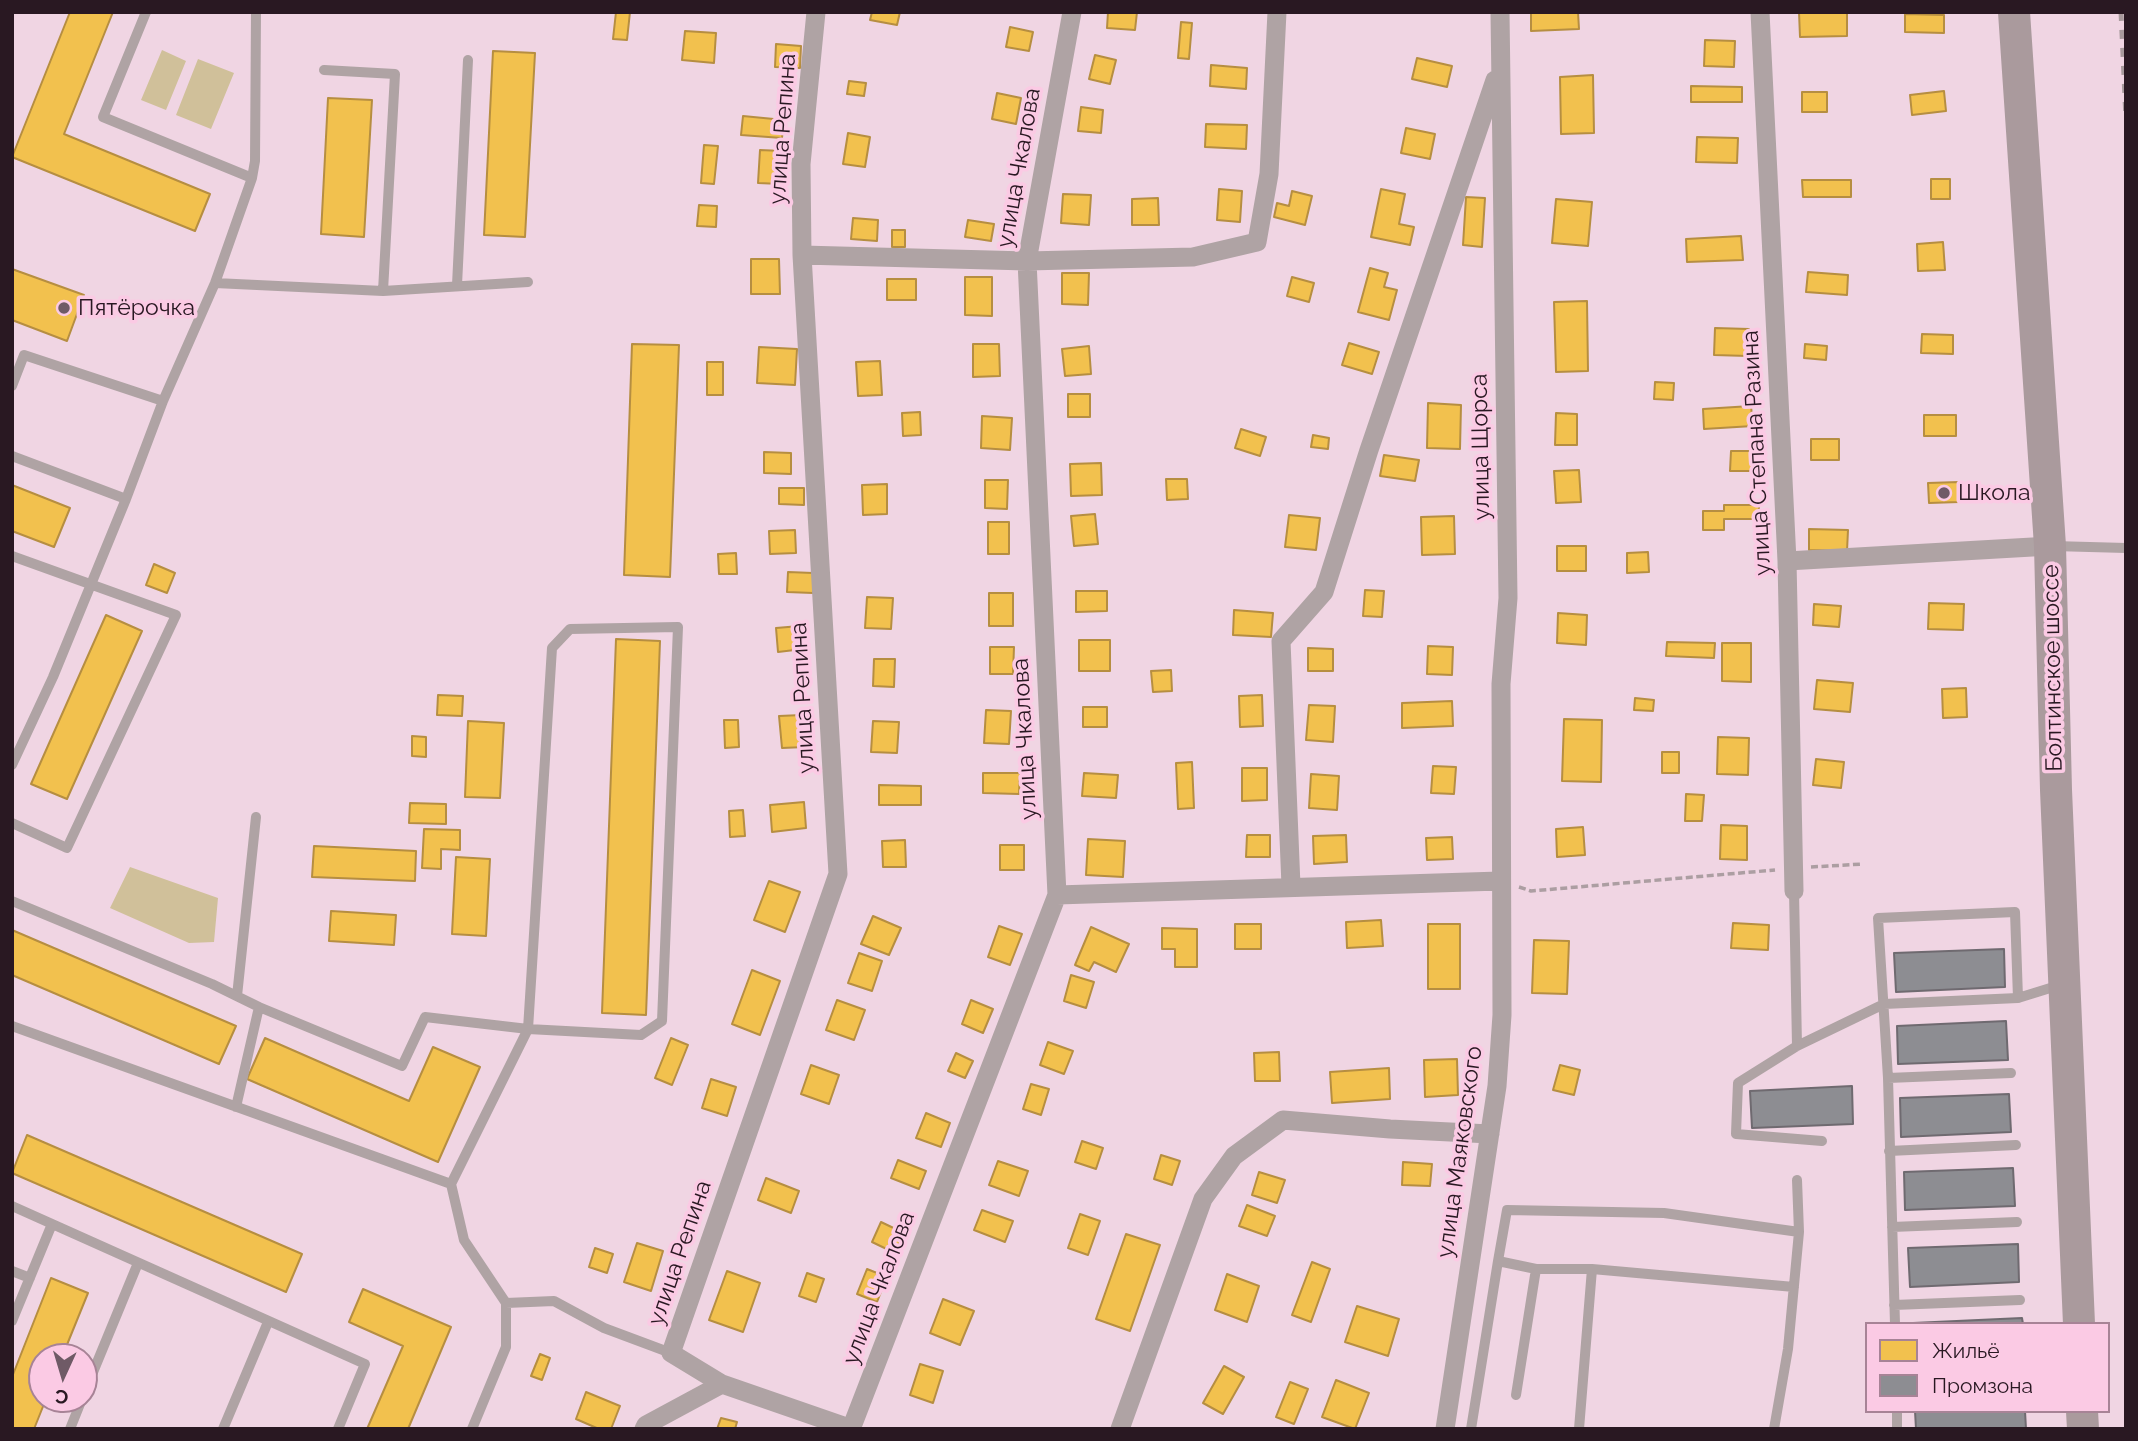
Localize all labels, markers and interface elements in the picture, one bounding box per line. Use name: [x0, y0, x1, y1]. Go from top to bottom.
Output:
street label: улица Репина: [764, 53, 802, 205]
street label: улица Чкалова: [991, 86, 1047, 250]
place label: Пятёрочка: [78, 294, 195, 322]
marker: Пятёрочка: [56, 300, 72, 316]
street label: улица Степана Разина: [1737, 330, 1777, 576]
street label: улица Щорса: [1466, 373, 1496, 521]
place label: Школа: [1958, 479, 2030, 507]
marker: Школа: [1936, 485, 1952, 501]
street label: Болтинское шоссе: [2037, 564, 2069, 772]
street label: улица Репина: [785, 622, 821, 774]
street label: улица Чкалова: [1007, 657, 1043, 821]
street label: улица Маяковского: [1431, 1044, 1489, 1260]
street label: улица Репина: [642, 1177, 718, 1329]
street label: улица Чкалова: [837, 1208, 921, 1368]
legend: [1865, 1322, 2110, 1413]
text: Жильё: [1932, 1338, 2000, 1363]
north arrow: [28, 1343, 98, 1413]
text: Промзона: [1932, 1373, 2033, 1398]
text: С: [54, 1386, 69, 1408]

